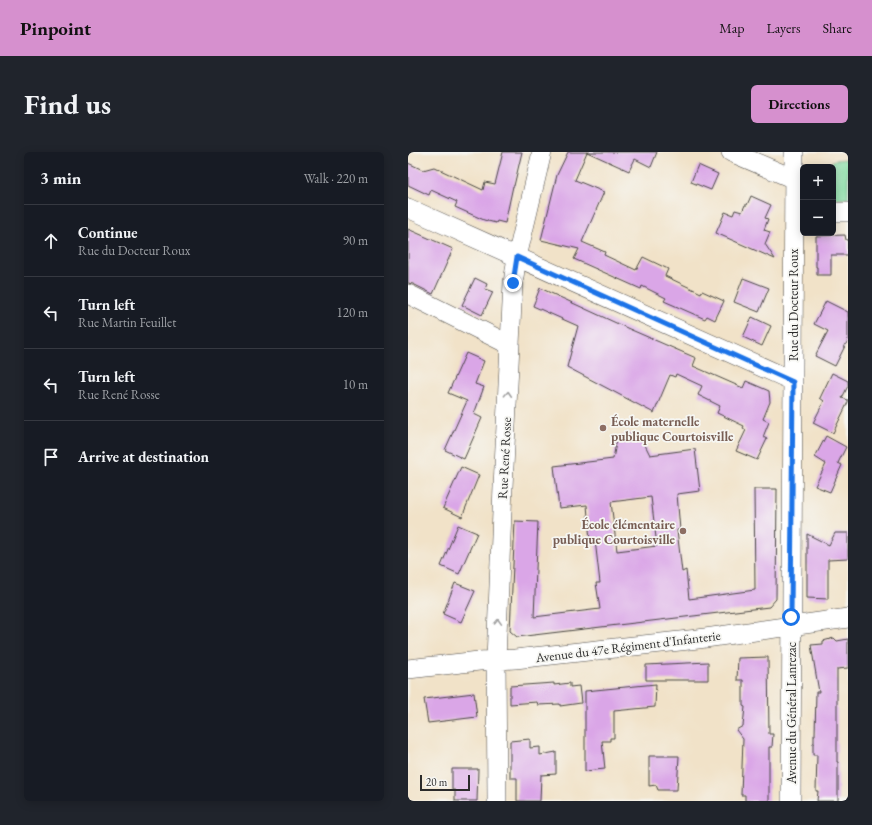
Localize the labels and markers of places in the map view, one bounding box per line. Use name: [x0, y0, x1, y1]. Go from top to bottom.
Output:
place label: École maternelle publique Courtoisville: [611, 413, 734, 445]
marker: École maternelle publique Courtoisville: [598, 423, 608, 433]
place label: École élémentaire publique Courtoisville: [553, 516, 676, 548]
marker: École élémentaire publique Courtoisville: [678, 526, 688, 536]

